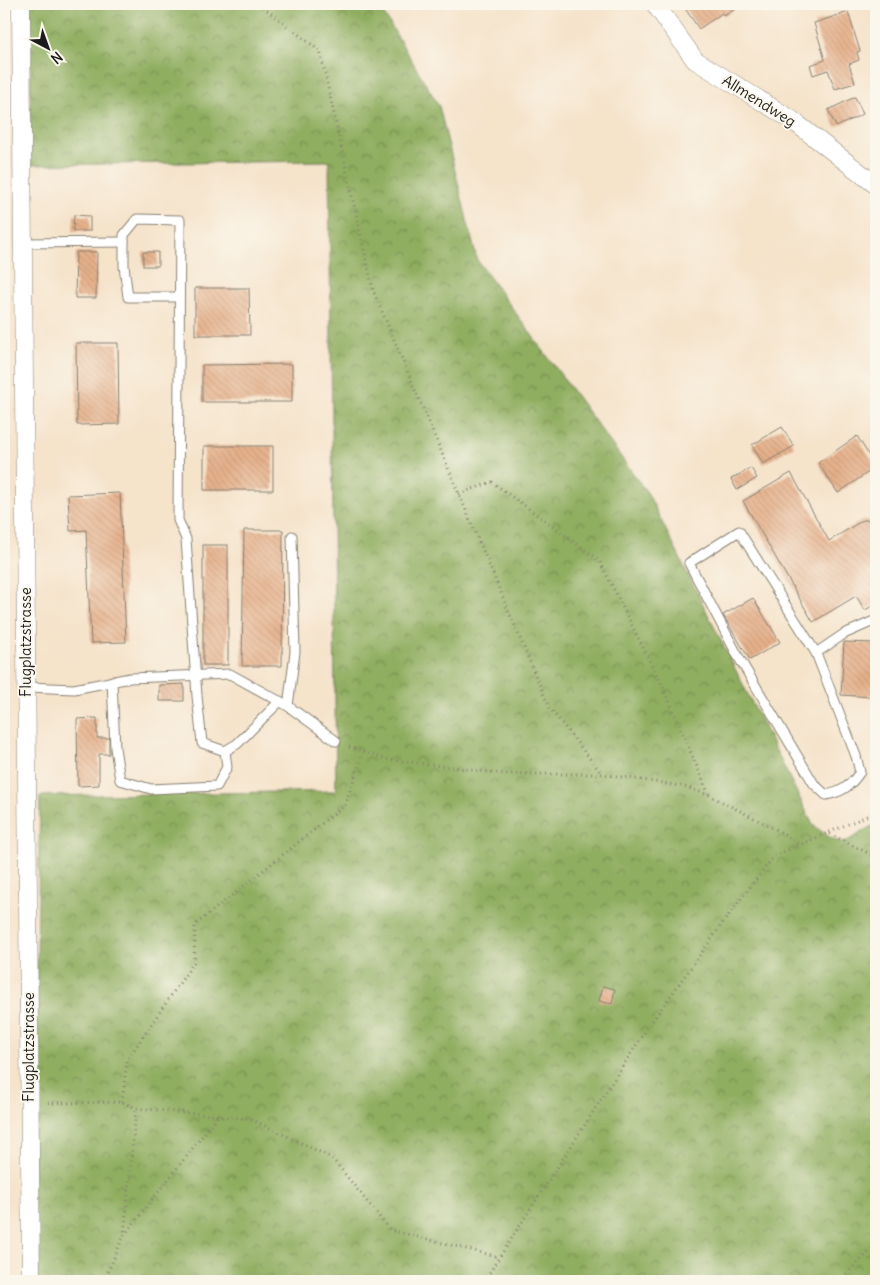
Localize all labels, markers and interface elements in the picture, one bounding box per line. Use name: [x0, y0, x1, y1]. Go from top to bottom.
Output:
north arrow: [22, 22, 72, 72]
text: N: [47, 48, 66, 68]
street label: Allmendweg: [719, 70, 800, 131]
street label: Flugplatzstrasse: [16, 587, 35, 697]
street label: Flugplatzstrasse: [19, 992, 38, 1102]

